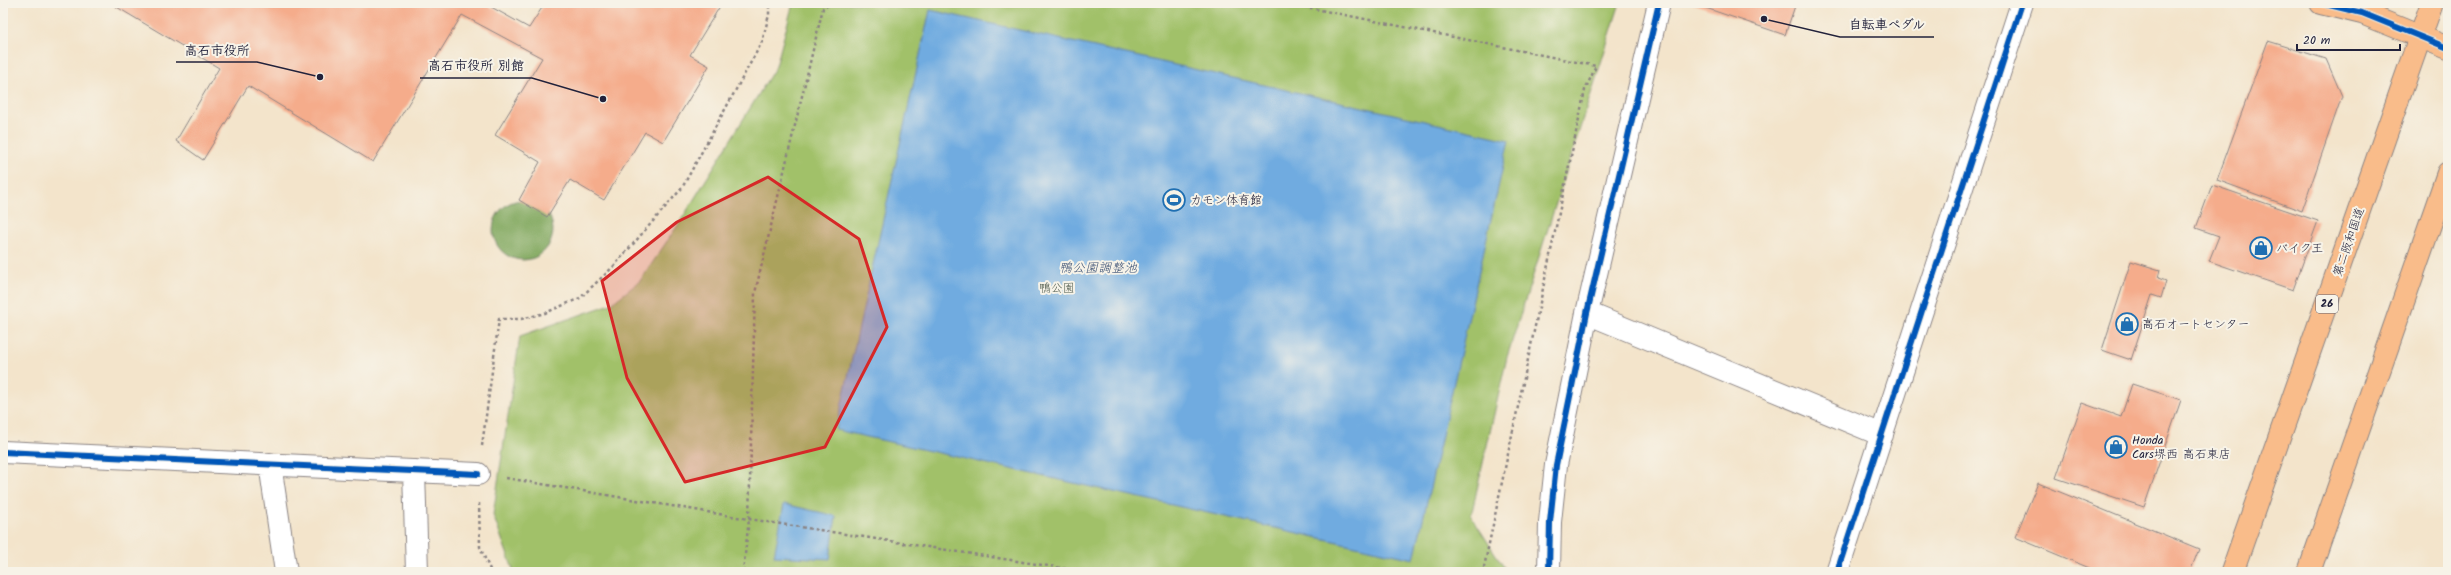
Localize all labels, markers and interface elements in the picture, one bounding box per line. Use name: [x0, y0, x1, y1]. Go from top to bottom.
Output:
callout: 自転車ペダル: [1840, 12, 1934, 37]
text: 自転車ペダル: [1849, 15, 1925, 36]
scale bar: [2297, 26, 2400, 52]
text: 20 m: [2303, 31, 2331, 50]
callout: 高石市役所: [176, 37, 257, 62]
text: 高石市役所: [184, 41, 250, 62]
callout: 高石市役所 別館: [420, 53, 532, 78]
text: 高石市役所 別館: [428, 56, 524, 77]
sports icon: カモン体育館: [1161, 187, 1187, 213]
place label: カモン体育館: [1190, 191, 1262, 210]
street label: 第二阪和国道: [2328, 205, 2370, 279]
shop icon: バイク王: [2248, 235, 2274, 261]
place label: バイク王: [2276, 239, 2324, 258]
water label: 鴨公園調整池: [1059, 258, 1138, 279]
park label: 鴨公園: [1039, 279, 1075, 298]
road number: 26: [2316, 295, 2338, 313]
shop icon: 高石オートセンター: [2114, 311, 2140, 337]
place label: 高石オートセンター: [2142, 315, 2250, 334]
place label: Honda Cars堺西 高石東店: [2132, 431, 2231, 464]
shop icon: Honda Cars堺西 高石東店: [2103, 434, 2129, 460]

